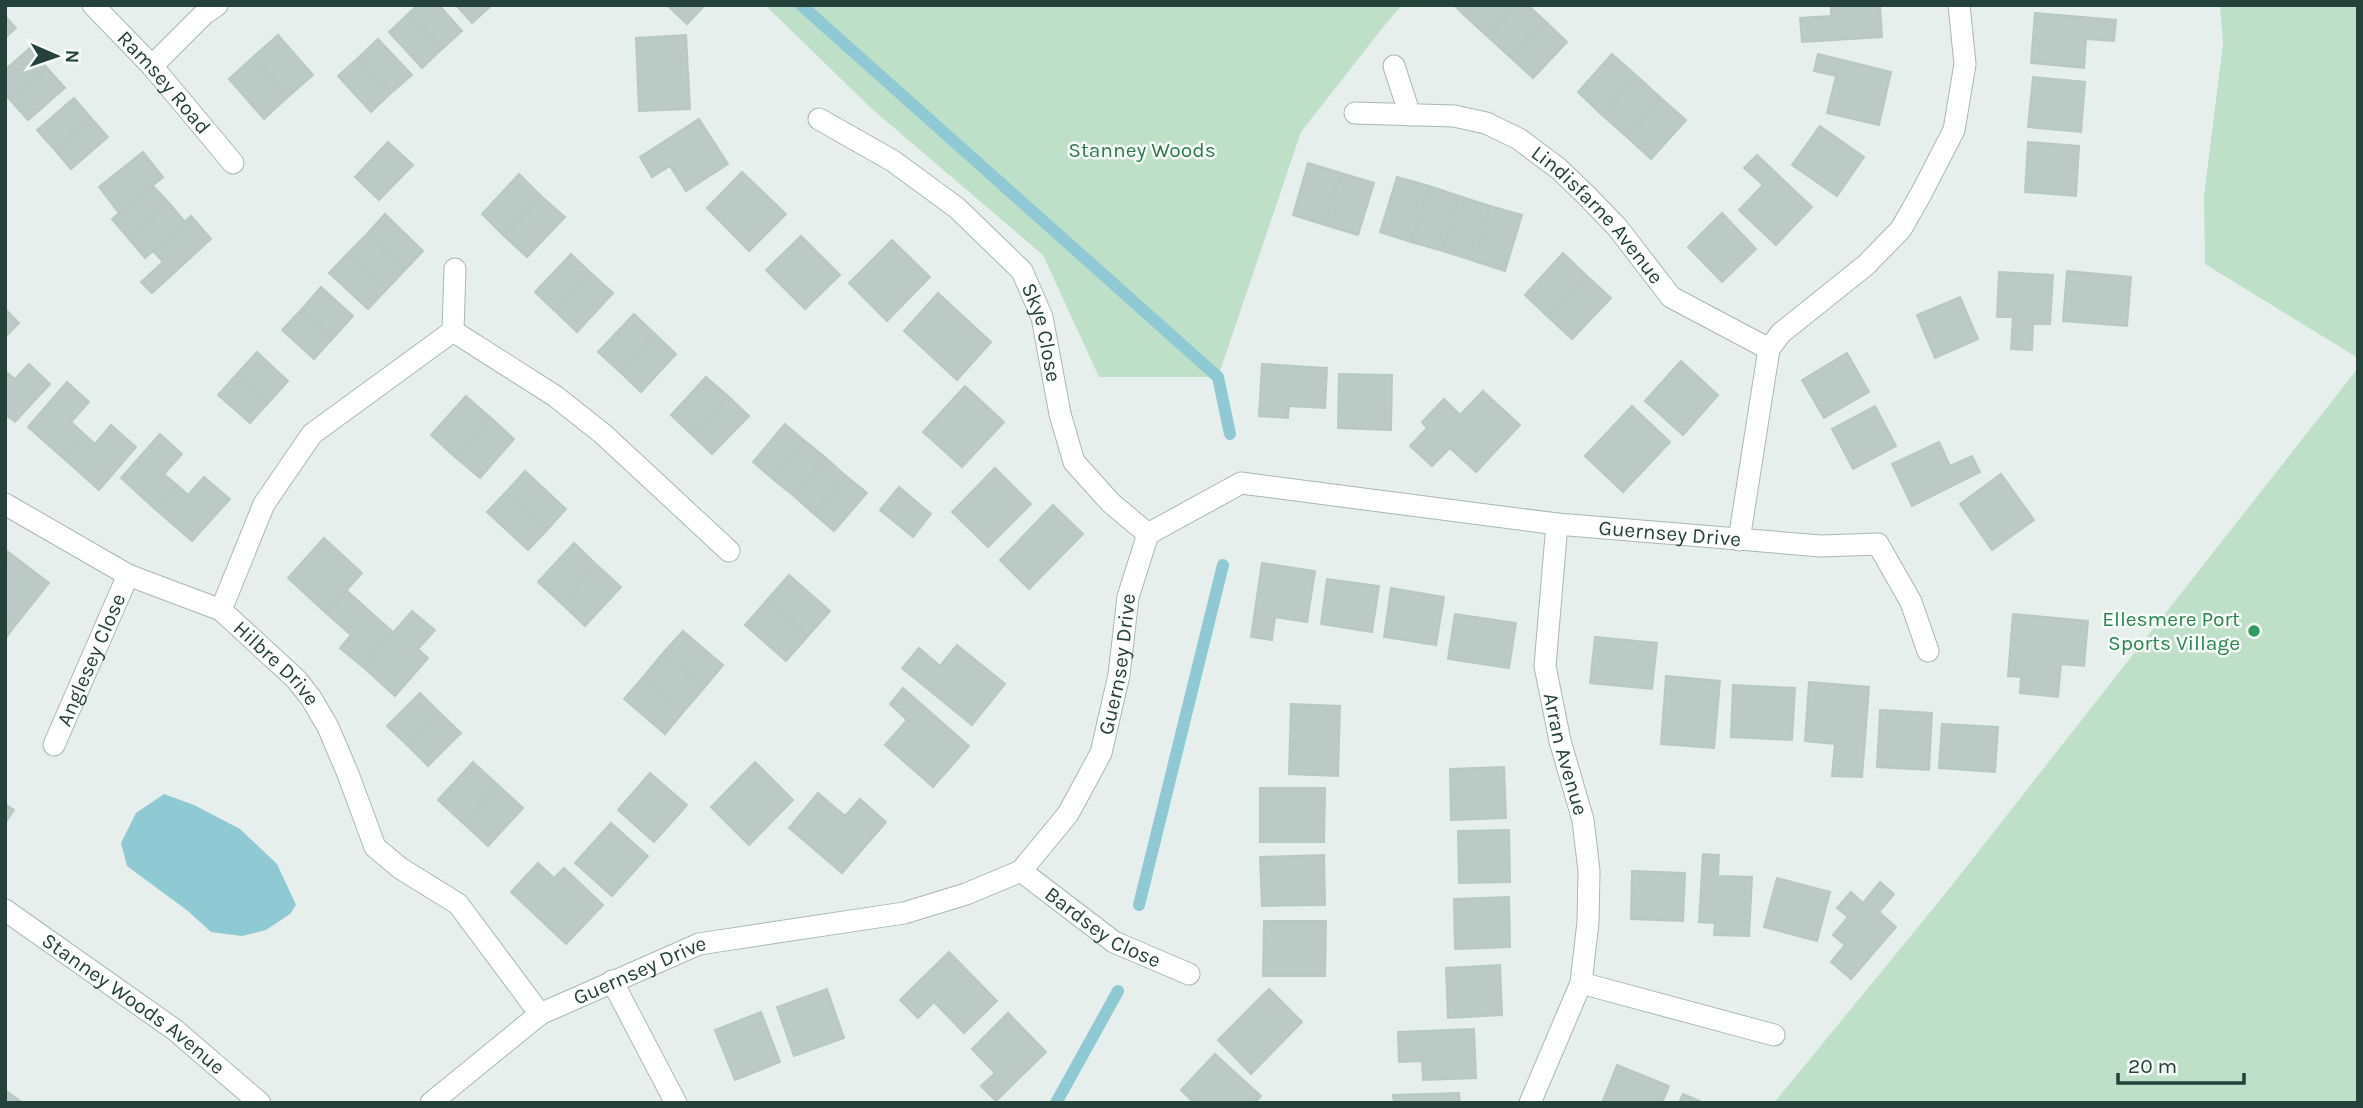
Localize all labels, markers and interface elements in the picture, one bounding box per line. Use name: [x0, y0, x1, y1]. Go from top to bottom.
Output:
north arrow: [21, 21, 91, 91]
street label: Ramsey Road: [112, 26, 215, 139]
text: N: [61, 49, 83, 64]
park label: Stanney Woods: [1068, 138, 1216, 162]
street label: Lindisfarne Avenue: [1527, 141, 1668, 289]
street label: Skye Close: [1017, 279, 1066, 384]
street label: Guernsey Drive: [1597, 515, 1742, 551]
street label: Anglesey Close: [52, 590, 130, 730]
street label: Guernsey Drive: [1094, 592, 1140, 737]
place label: Ellesmere Port Sports Village: [2102, 607, 2240, 655]
street label: Hilbre Drive: [229, 616, 325, 710]
marker: Ellesmere Port Sports Village: [2246, 623, 2262, 639]
street label: Arran Avenue: [1539, 691, 1593, 818]
street label: Bardsey Close: [1040, 882, 1164, 973]
street label: Stanney Woods Avenue: [37, 928, 230, 1079]
street label: Guernsey Drive: [570, 931, 708, 1010]
scale bar: [2118, 1042, 2244, 1086]
text: 20 m: [2128, 1054, 2177, 1078]

